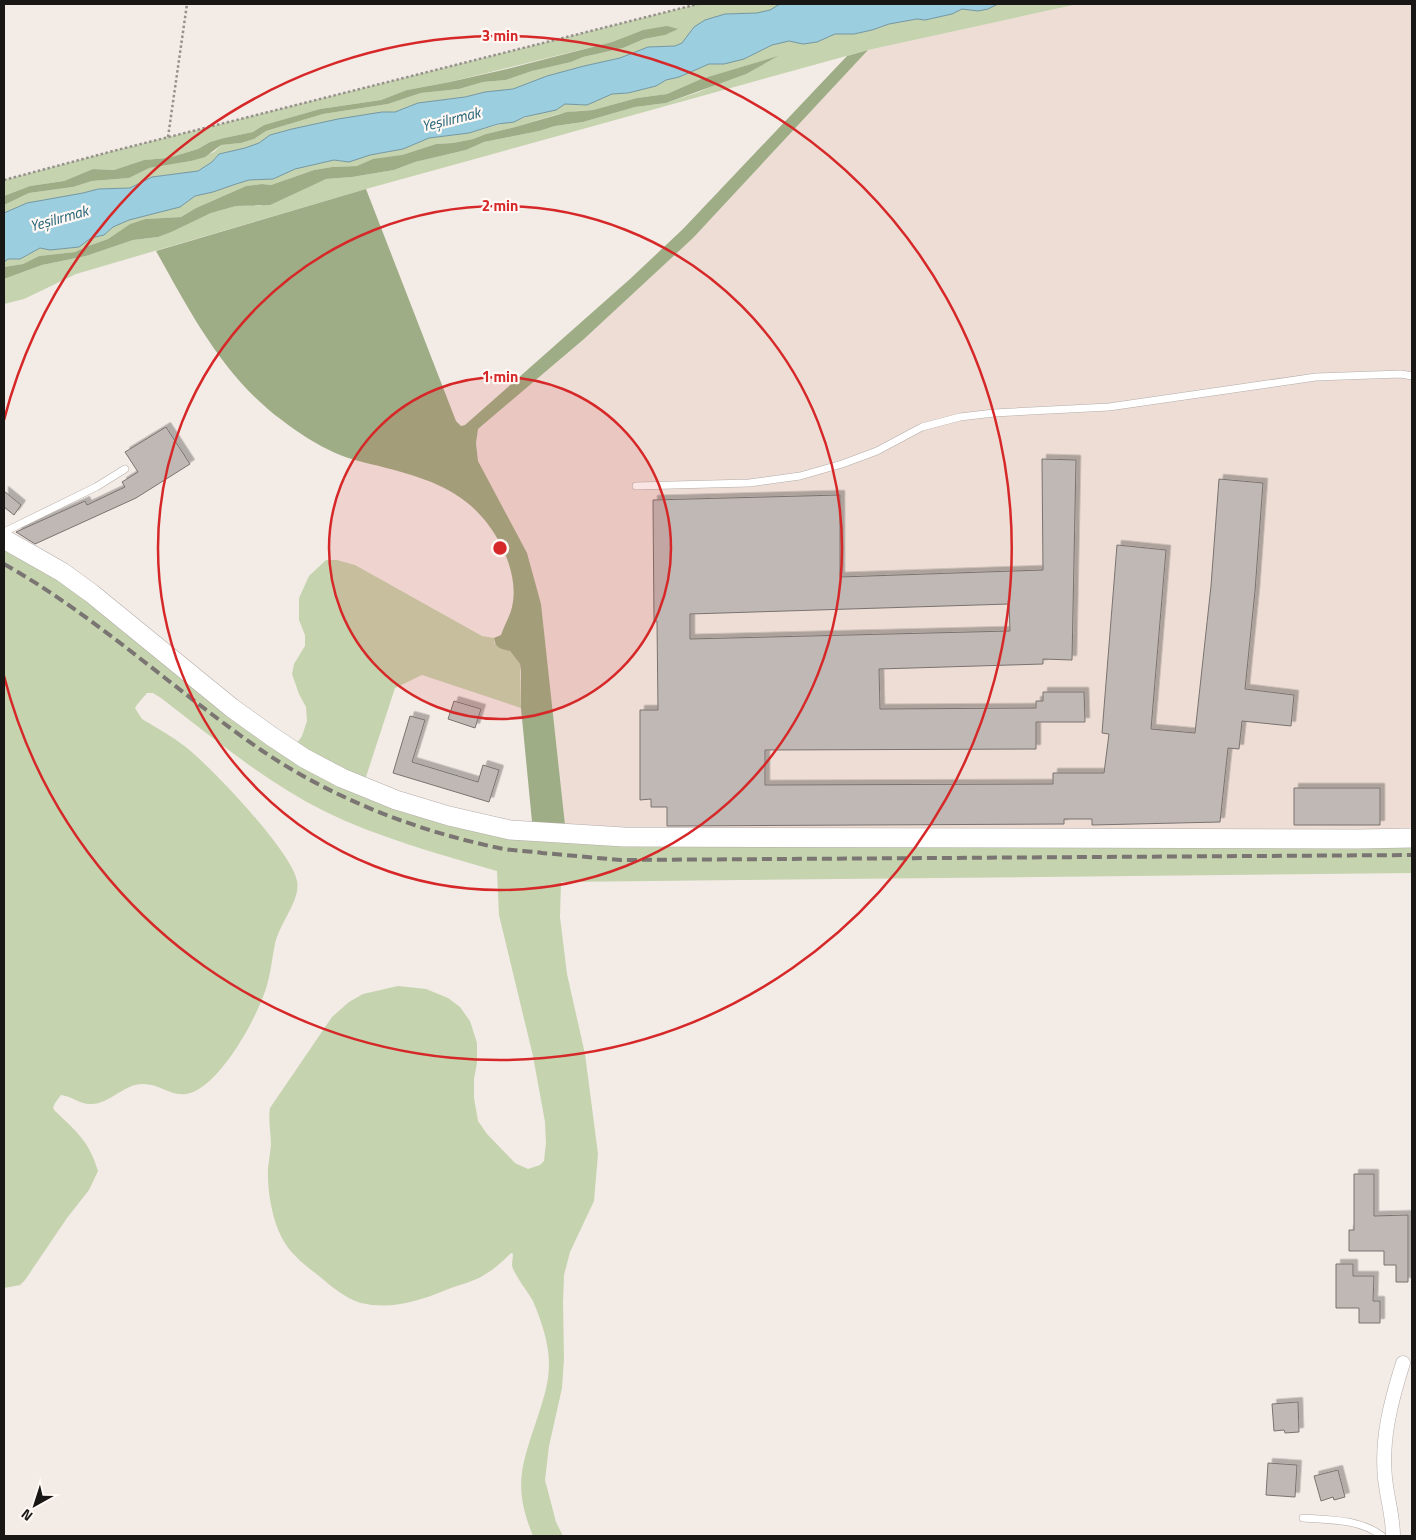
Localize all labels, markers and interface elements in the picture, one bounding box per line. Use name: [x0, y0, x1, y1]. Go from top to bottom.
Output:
text: 3 min: [482, 24, 518, 47]
water label: Yeşilırmak: [419, 100, 485, 137]
text: 2 min: [482, 194, 518, 217]
water label: Yeşilırmak: [27, 198, 93, 237]
text: 1 min: [482, 365, 518, 388]
centre of rings: [491, 539, 509, 557]
north arrow: [10, 1480, 60, 1530]
text: N: [16, 1504, 37, 1527]

